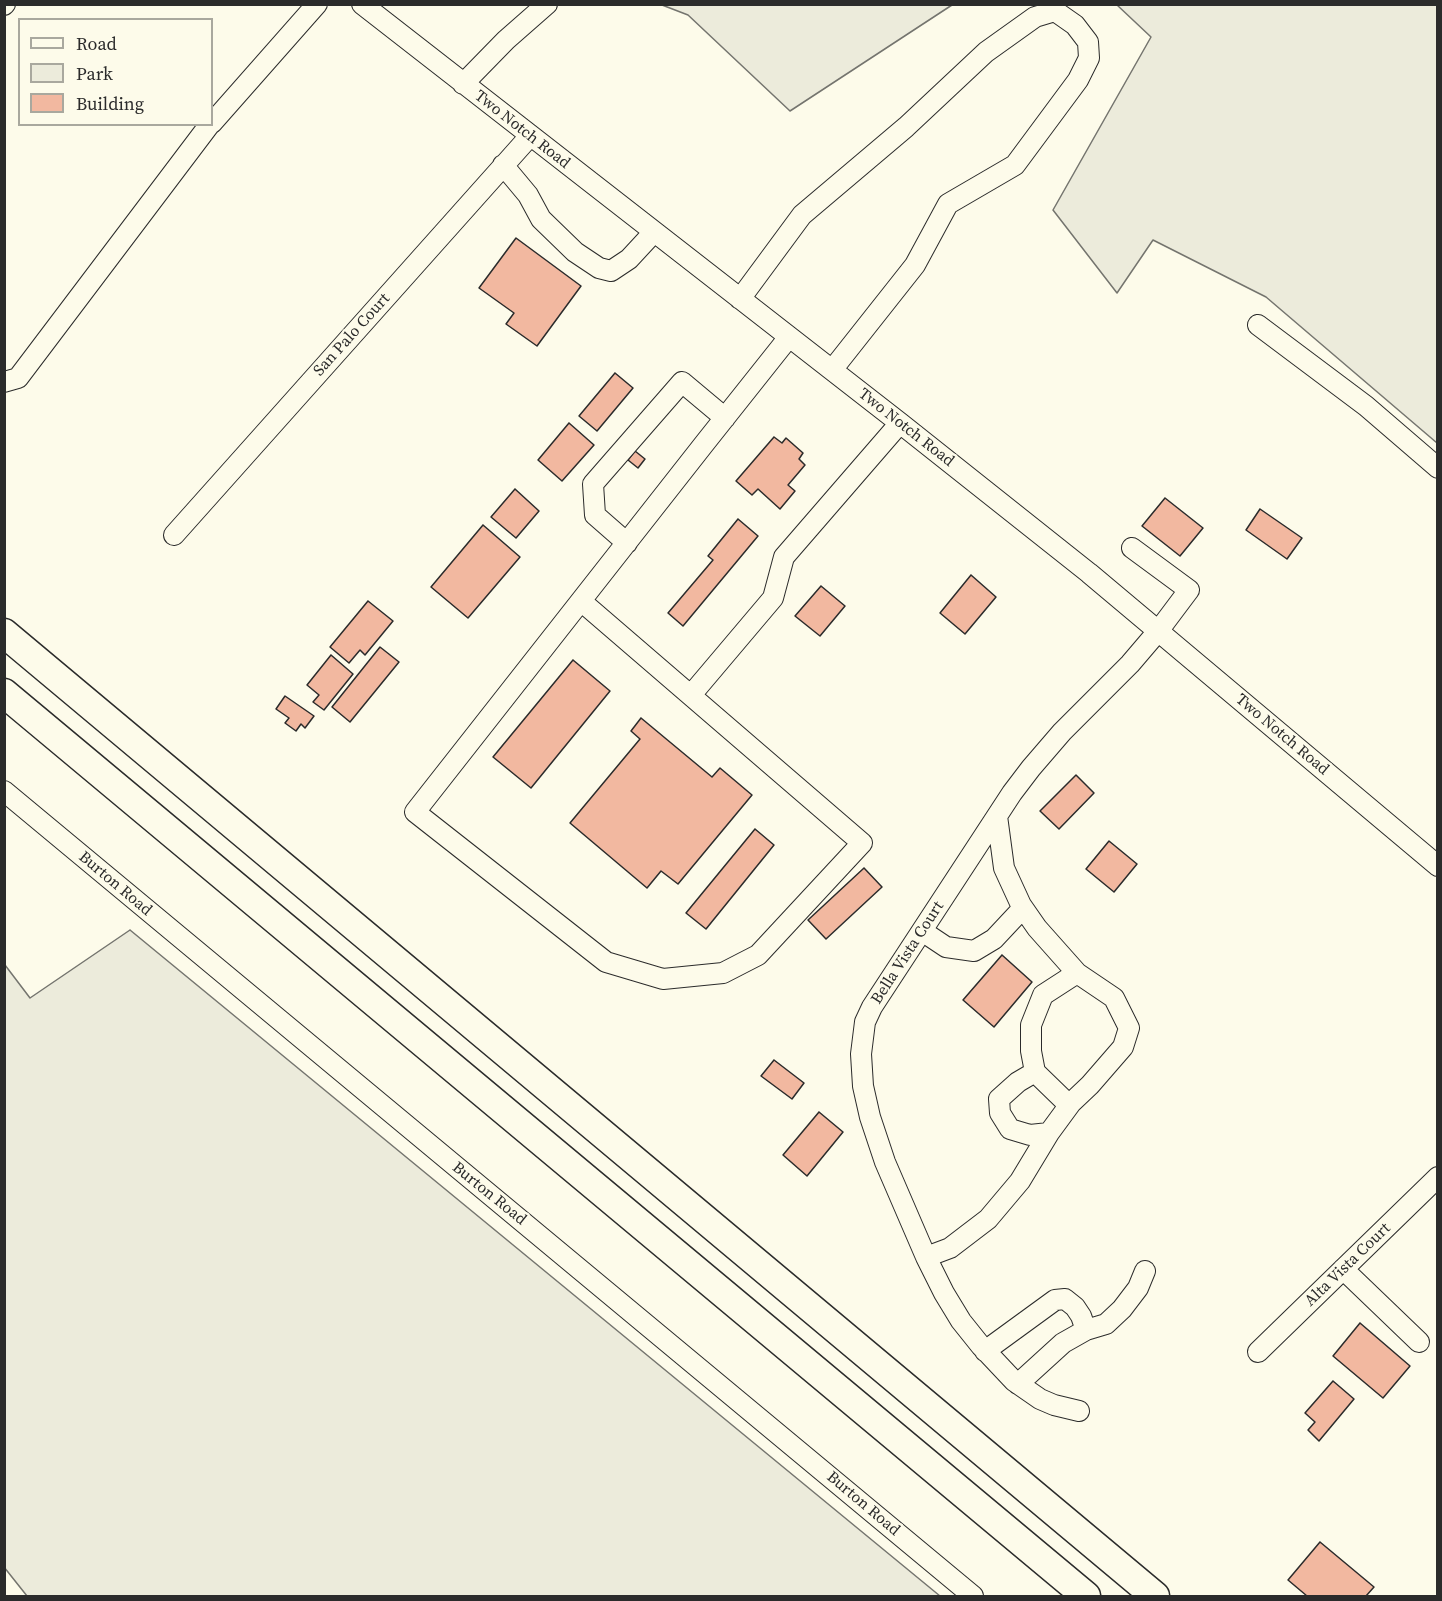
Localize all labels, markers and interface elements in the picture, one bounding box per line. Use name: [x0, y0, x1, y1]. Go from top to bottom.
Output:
legend: [18, 18, 213, 126]
text: Road: [76, 31, 117, 56]
text: Park: [76, 61, 113, 86]
street label: Two Notch Road: [470, 87, 574, 173]
text: Building: [76, 91, 144, 116]
street label: San Palo Court: [310, 290, 394, 380]
street label: Two Notch Road: [854, 385, 958, 471]
street label: Two Notch Road: [1231, 690, 1333, 780]
street label: Burton Road: [74, 848, 156, 920]
street label: Bella Vista Court: [868, 898, 948, 1008]
street label: Burton Road: [448, 1158, 530, 1230]
street label: Alta Vista Court: [1301, 1219, 1395, 1311]
street label: Burton Road: [822, 1468, 904, 1540]

